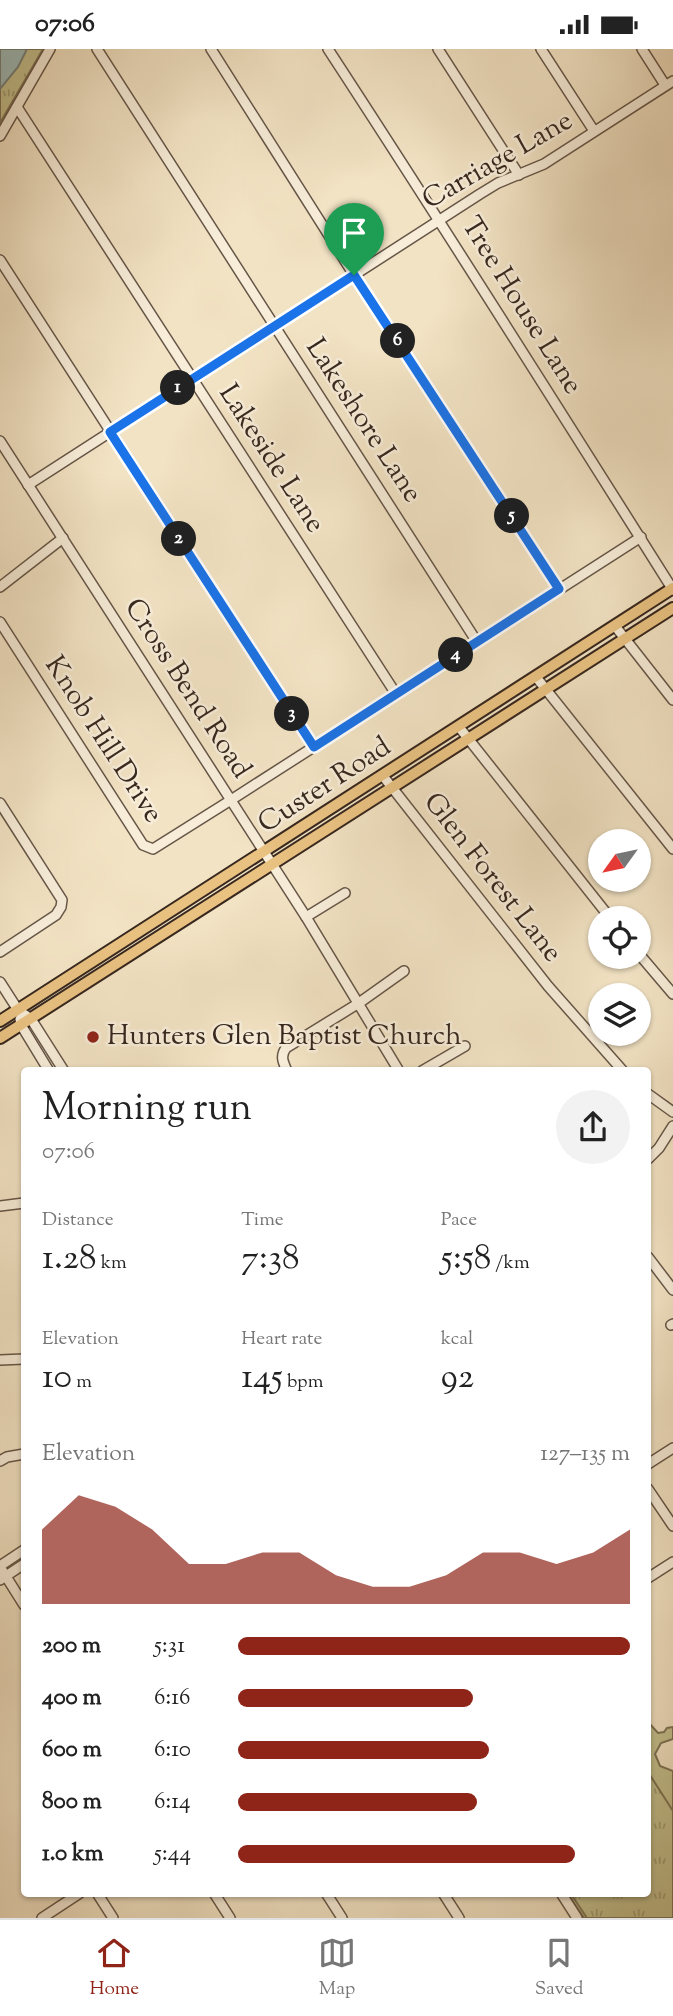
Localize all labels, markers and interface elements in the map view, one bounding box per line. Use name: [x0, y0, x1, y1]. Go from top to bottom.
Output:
text: 07:06: [35, 6, 95, 43]
street label: Carriage Lane: [415, 102, 581, 220]
pin: [324, 203, 384, 275]
street label: Tree House Lane: [450, 210, 592, 402]
icon: arrive: [335, 214, 373, 252]
pin: 6: [380, 323, 416, 359]
text: 6: [393, 327, 402, 354]
street label: Lakeshore Lane: [295, 331, 431, 511]
pin: 1: [160, 371, 196, 405]
text: 1: [174, 374, 181, 401]
street label: Lakeside Lane: [208, 377, 334, 541]
pin: 5: [494, 498, 530, 533]
text: 5: [508, 502, 515, 529]
pin: 2: [162, 521, 196, 557]
text: 2: [174, 525, 183, 552]
street label: Cross Bend Road: [114, 591, 260, 787]
pin: 4: [438, 637, 474, 673]
text: 4: [451, 641, 460, 668]
street label: Knob Hill Drive: [34, 649, 172, 831]
pin: 3: [274, 697, 310, 731]
text: 3: [288, 700, 295, 727]
street label: Custer Road: [251, 728, 400, 844]
street label: Glen Forest Lane: [413, 785, 571, 971]
north arrow: [588, 829, 651, 893]
map controls: [588, 829, 651, 1046]
button: locate: [588, 906, 651, 969]
button: layers: [588, 983, 651, 1046]
place label: Hunters Glen Baptist Church: [107, 1017, 462, 1057]
marker: Hunters Glen Baptist Church: [85, 1029, 101, 1045]
text: Morning run: [42, 1083, 252, 1137]
button: share: [556, 1090, 630, 1164]
text: 07:06: [42, 1136, 95, 1169]
text: Distance: [42, 1207, 114, 1234]
text: Time: [241, 1207, 284, 1234]
text: Pace: [441, 1207, 477, 1234]
text: 1.28: [42, 1234, 97, 1285]
text: 7:38: [241, 1234, 300, 1285]
text: 5:58: [441, 1234, 491, 1285]
text: km: [97, 1250, 127, 1277]
text: /km: [491, 1250, 530, 1277]
text: Elevation: [42, 1326, 119, 1353]
text: Heart rate: [241, 1326, 322, 1353]
text: kcal: [441, 1326, 473, 1353]
text: 10: [42, 1353, 72, 1404]
text: 145: [241, 1353, 283, 1404]
text: 92: [441, 1353, 474, 1404]
text: m: [72, 1369, 92, 1396]
text: bpm: [283, 1369, 323, 1396]
text: Elevation: [42, 1438, 135, 1471]
text: 127–135 m: [540, 1438, 630, 1471]
text: 200 m: [42, 1630, 101, 1663]
text: 5:31: [154, 1630, 185, 1663]
text: 400 m: [42, 1682, 102, 1715]
text: 6:16: [154, 1682, 190, 1715]
text: 600 m: [42, 1734, 102, 1767]
text: 6:10: [154, 1734, 191, 1767]
text: 800 m: [42, 1786, 102, 1819]
text: 6:14: [154, 1786, 191, 1819]
text: 1.0 km: [42, 1838, 104, 1871]
text: 5:44: [154, 1838, 191, 1871]
tab: Home: [89, 1934, 139, 2003]
tab: Map: [318, 1934, 356, 2003]
tab: Saved: [535, 1934, 584, 2003]

